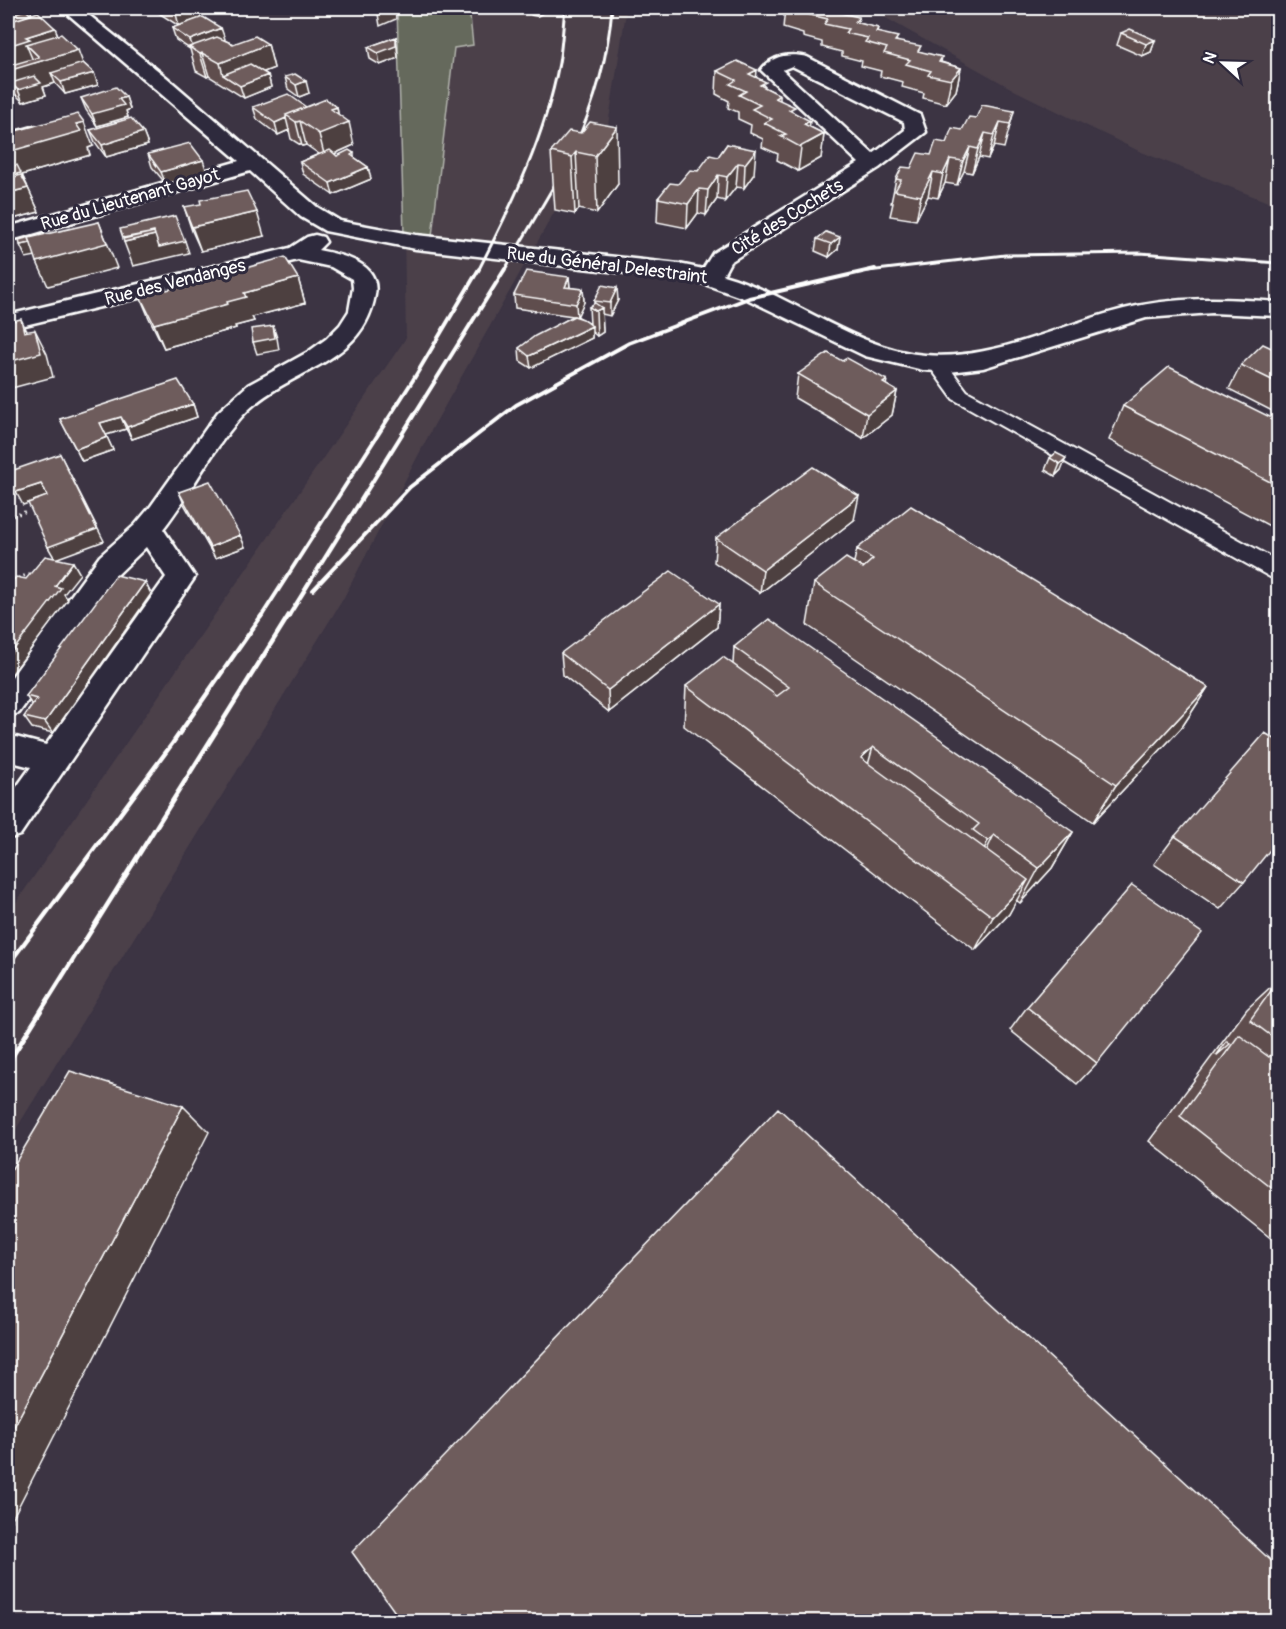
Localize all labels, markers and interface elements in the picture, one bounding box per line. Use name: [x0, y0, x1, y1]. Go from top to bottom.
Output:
north arrow: [1193, 33, 1253, 93]
text: N: [1199, 49, 1221, 67]
street label: Rue du Lieutenant Gayot: [38, 163, 223, 236]
street label: Cité des Cochets: [727, 174, 847, 261]
street label: Rue du Général Delestraint: [505, 242, 709, 289]
street label: Rue des Vendanges: [102, 254, 248, 311]

